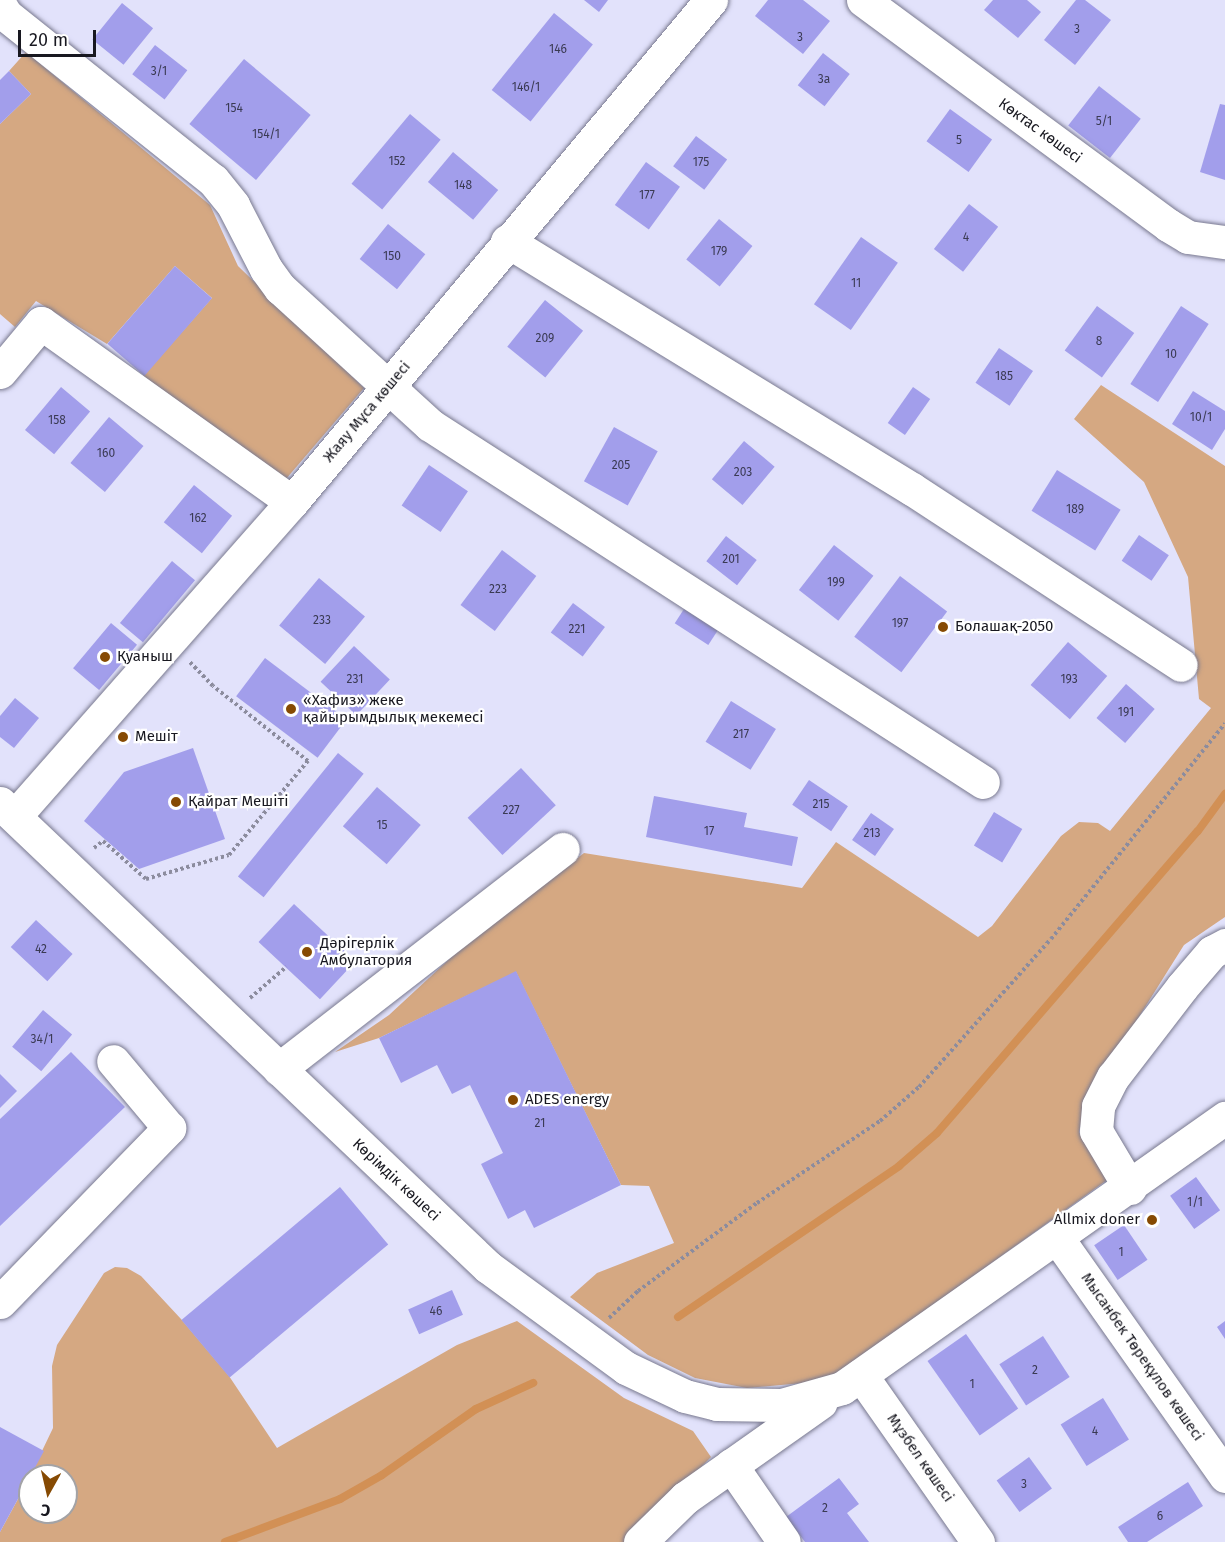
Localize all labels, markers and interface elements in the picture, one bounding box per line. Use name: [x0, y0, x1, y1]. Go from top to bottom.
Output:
scale bar: [21, 18, 99, 56]
house number: 3: [1074, 23, 1080, 37]
text: 20 m: [29, 29, 68, 51]
house number: 3: [797, 31, 803, 45]
house number: 146: [549, 43, 567, 57]
house number: 3/1: [151, 65, 167, 79]
house number: 3а: [818, 73, 830, 87]
house number: 146/1: [512, 81, 540, 95]
street label: Көктас көшесі: [995, 95, 1085, 167]
house number: 154: [225, 102, 243, 116]
house number: 5/1: [1096, 115, 1112, 129]
house number: 154/1: [252, 128, 280, 142]
house number: 5: [956, 134, 962, 148]
house number: 152: [388, 155, 406, 169]
house number: 175: [693, 156, 709, 170]
house number: 148: [454, 179, 472, 193]
house number: 177: [639, 189, 655, 203]
house number: 4: [963, 231, 969, 245]
house number: 179: [711, 245, 727, 259]
house number: 150: [383, 250, 401, 264]
house number: 11: [851, 277, 861, 291]
house number: 209: [536, 332, 554, 346]
house number: 8: [1096, 335, 1102, 349]
house number: 10: [1165, 348, 1177, 362]
street label: Жаяу Мұса көшесі: [320, 358, 414, 466]
house number: 185: [995, 370, 1013, 384]
house number: 10/1: [1190, 411, 1212, 425]
house number: 158: [48, 414, 66, 428]
house number: 160: [97, 447, 115, 461]
house number: 205: [612, 459, 630, 473]
house number: 203: [734, 466, 752, 480]
house number: 189: [1066, 503, 1084, 517]
house number: 162: [189, 512, 207, 526]
house number: 201: [722, 553, 740, 567]
house number: 199: [827, 576, 845, 590]
house number: 223: [489, 583, 507, 597]
house number: 233: [313, 614, 331, 628]
house number: 197: [892, 617, 908, 631]
place label: Болашақ-2050: [955, 618, 1053, 636]
marker: Болашақ-2050: [936, 620, 950, 634]
house number: 221: [569, 623, 585, 637]
place label: Қуаныш: [117, 648, 173, 666]
marker: Қуаныш: [98, 650, 112, 664]
house number: 231: [347, 673, 363, 687]
house number: 193: [1060, 673, 1078, 687]
place label: «Хафиз» жеке қайырымдылық мекемесі: [303, 691, 484, 726]
marker: «Хафиз» жеке қайырымдылық мекемесі: [284, 702, 298, 716]
house number: 191: [1118, 706, 1134, 720]
place label: Мешіт: [135, 728, 178, 746]
house number: 217: [733, 728, 749, 742]
marker: Мешіт: [116, 730, 130, 744]
place label: Қайрат Мешіті: [188, 793, 288, 811]
marker: Қайрат Мешіті: [169, 795, 183, 809]
house number: 215: [813, 798, 829, 812]
house number: 227: [502, 804, 520, 818]
house number: 15: [376, 819, 388, 833]
house number: 17: [704, 825, 714, 839]
house number: 213: [864, 827, 880, 841]
place label: Дәрігерлік Амбулатория: [320, 934, 412, 969]
house number: 42: [35, 943, 47, 957]
marker: Дәрігерлік Амбулатория: [298, 943, 316, 961]
house number: 34/1: [31, 1033, 53, 1047]
place label: ADES energy: [525, 1091, 609, 1109]
marker: ADES energy: [506, 1093, 520, 1107]
house number: 21: [535, 1117, 545, 1131]
street label: Көрімдік көшесі: [349, 1135, 443, 1225]
house number: 1/1: [1187, 1196, 1203, 1210]
place label: Allmix doner: [1054, 1211, 1140, 1229]
marker: Allmix doner: [1145, 1213, 1159, 1227]
house number: 1: [1118, 1246, 1124, 1260]
street label: Мысанбек Төреқұлов көшесі: [1077, 1270, 1207, 1444]
house number: 46: [430, 1305, 442, 1319]
house number: 2: [1032, 1364, 1038, 1378]
house number: 1: [969, 1378, 975, 1392]
street label: Мұзбел көшесі: [883, 1410, 957, 1506]
house number: 4: [1092, 1425, 1098, 1439]
north arrow: [18, 1464, 78, 1524]
house number: 3: [1021, 1478, 1027, 1492]
text: С: [40, 1500, 52, 1520]
house number: 2: [822, 1502, 828, 1516]
house number: 6: [1157, 1510, 1163, 1524]

